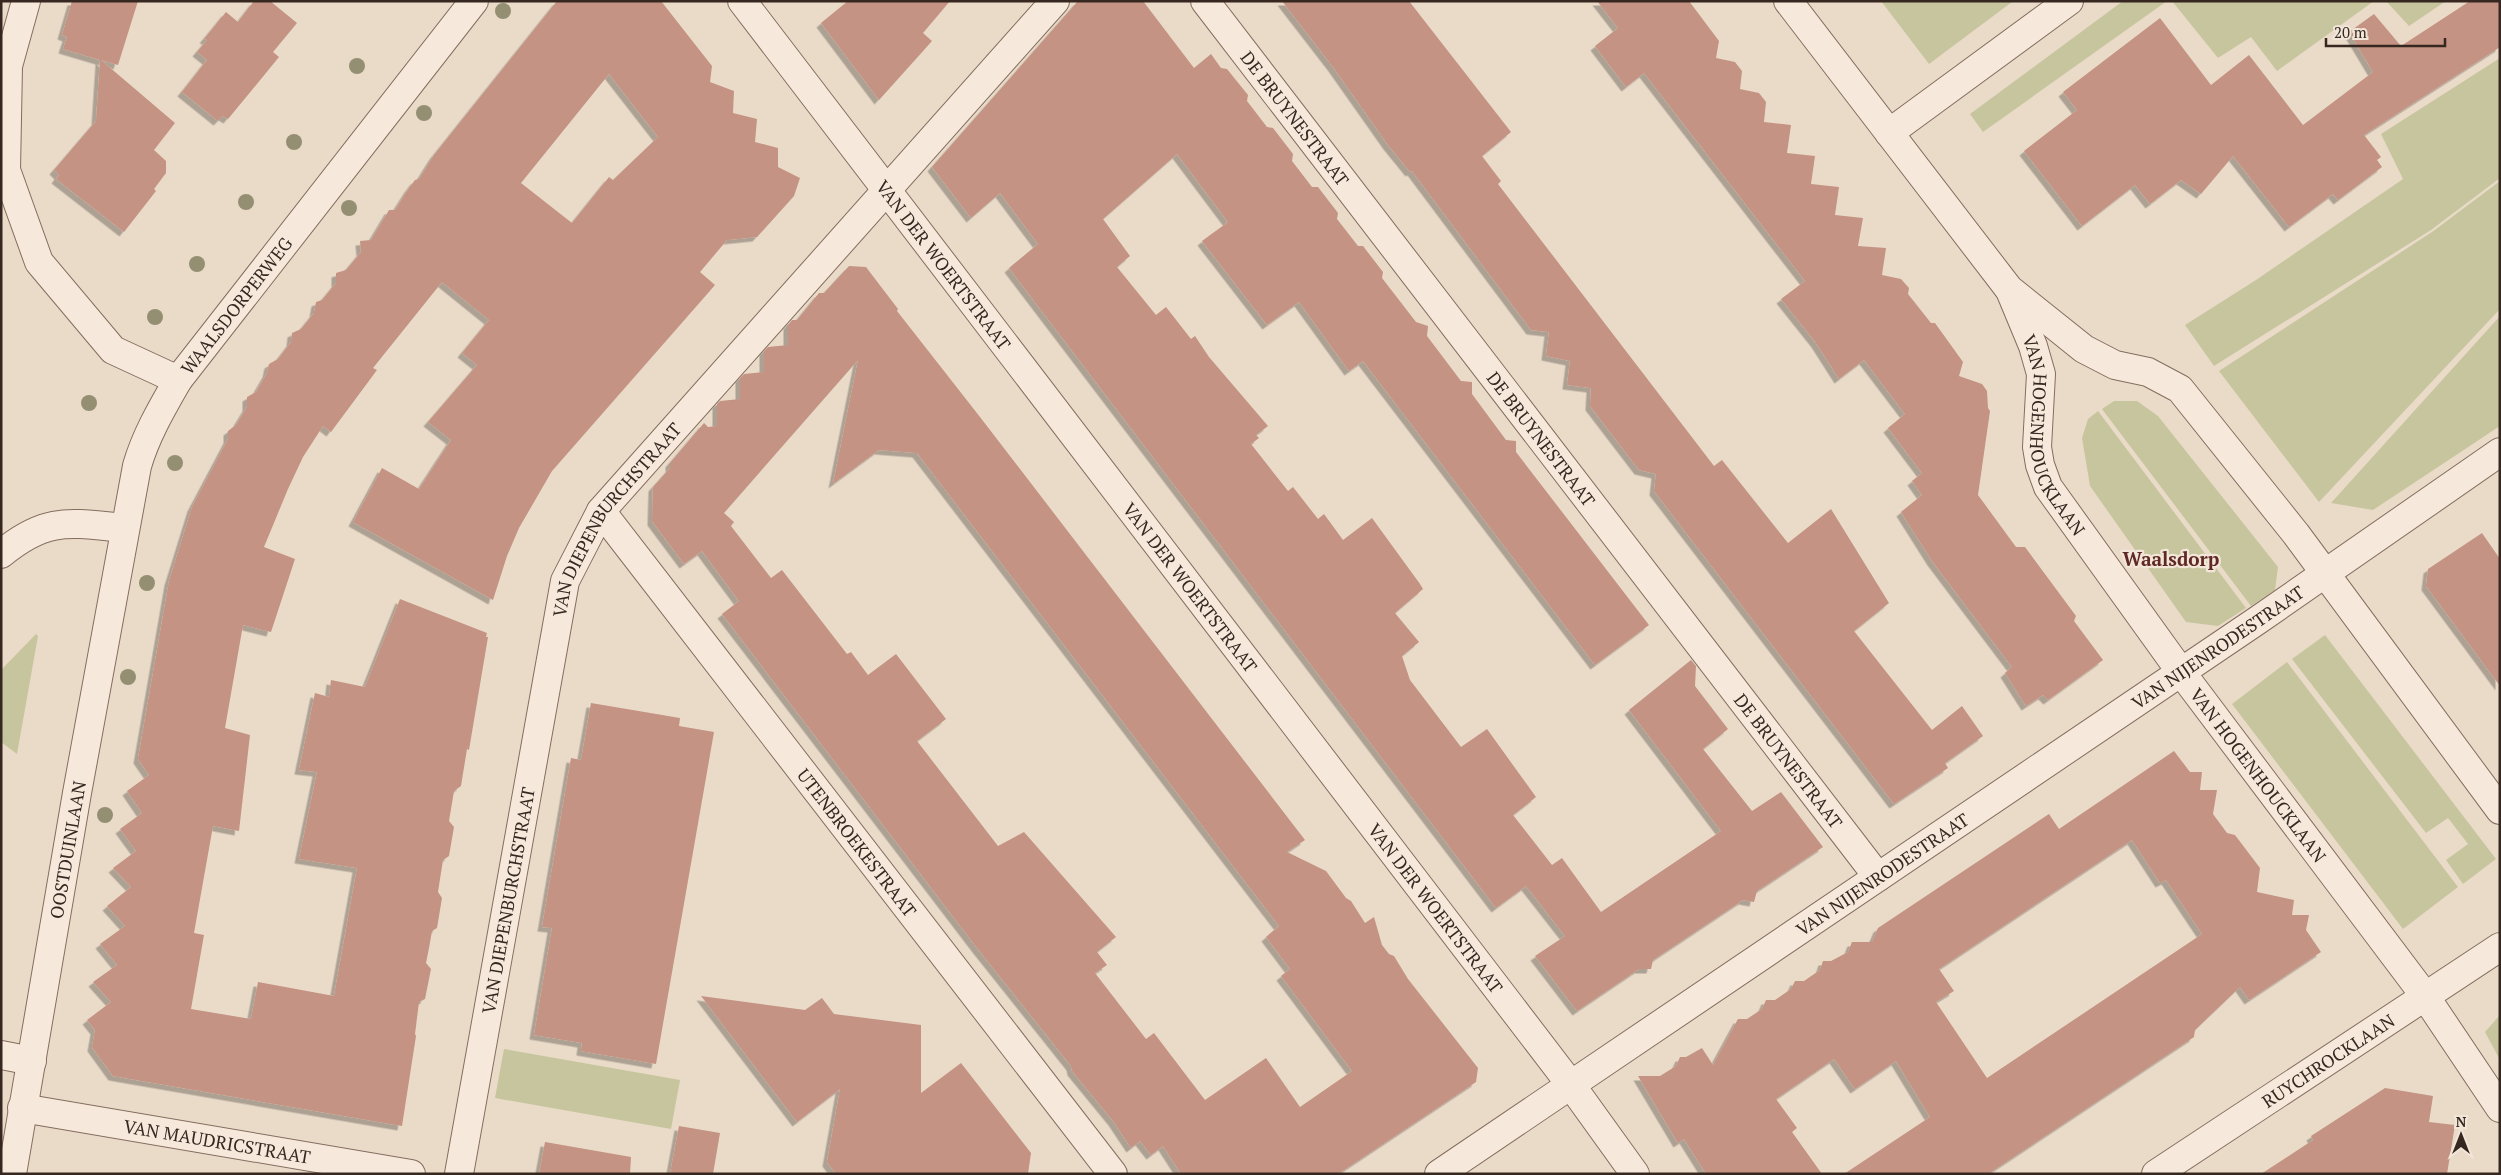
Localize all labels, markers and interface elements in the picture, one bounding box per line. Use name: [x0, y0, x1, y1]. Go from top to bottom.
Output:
scale bar: [2326, 15, 2445, 47]
text: 20 m: [2334, 22, 2367, 42]
street label: DE BRUYNESTRAAT: [1236, 46, 1355, 191]
street label: VAN DER WOERTSTRAAT: [871, 175, 1016, 355]
street label: WAALSDORPERWEG: [175, 231, 298, 379]
street label: VAN HOGENHOUCKLAAN: [2017, 331, 2091, 540]
street label: DE BRUYNESTRAAT: [1482, 366, 1601, 511]
street label: VAN DIEPENBURCHSTRAAT: [547, 417, 686, 619]
street label: VAN DER WOERTSTRAAT: [1118, 497, 1263, 677]
district label: Waalsdorp: [2123, 546, 2219, 571]
street label: VAN NIJENRODESTRAAT: [2126, 580, 2308, 714]
street label: VAN HOGENHOUCKLAAN: [2185, 683, 2332, 867]
street label: DE BRUYNESTRAAT: [1729, 688, 1848, 833]
street label: UTENBROEKESTRAAT: [792, 763, 922, 922]
street label: OOSTDUINLAAN: [44, 779, 91, 920]
street label: VAN DIEPENBURCHSTRAAT: [476, 785, 540, 1016]
street label: VAN NIJENRODESTRAAT: [1791, 807, 1973, 941]
street label: VAN DER WOERTSTRAAT: [1363, 818, 1508, 998]
street label: RUYCHROCKLAAN: [2257, 1008, 2399, 1113]
north arrow: [2436, 1110, 2486, 1160]
text: N: [2456, 1112, 2467, 1131]
street label: VAN MAUDRICSTRAAT: [122, 1113, 312, 1169]

